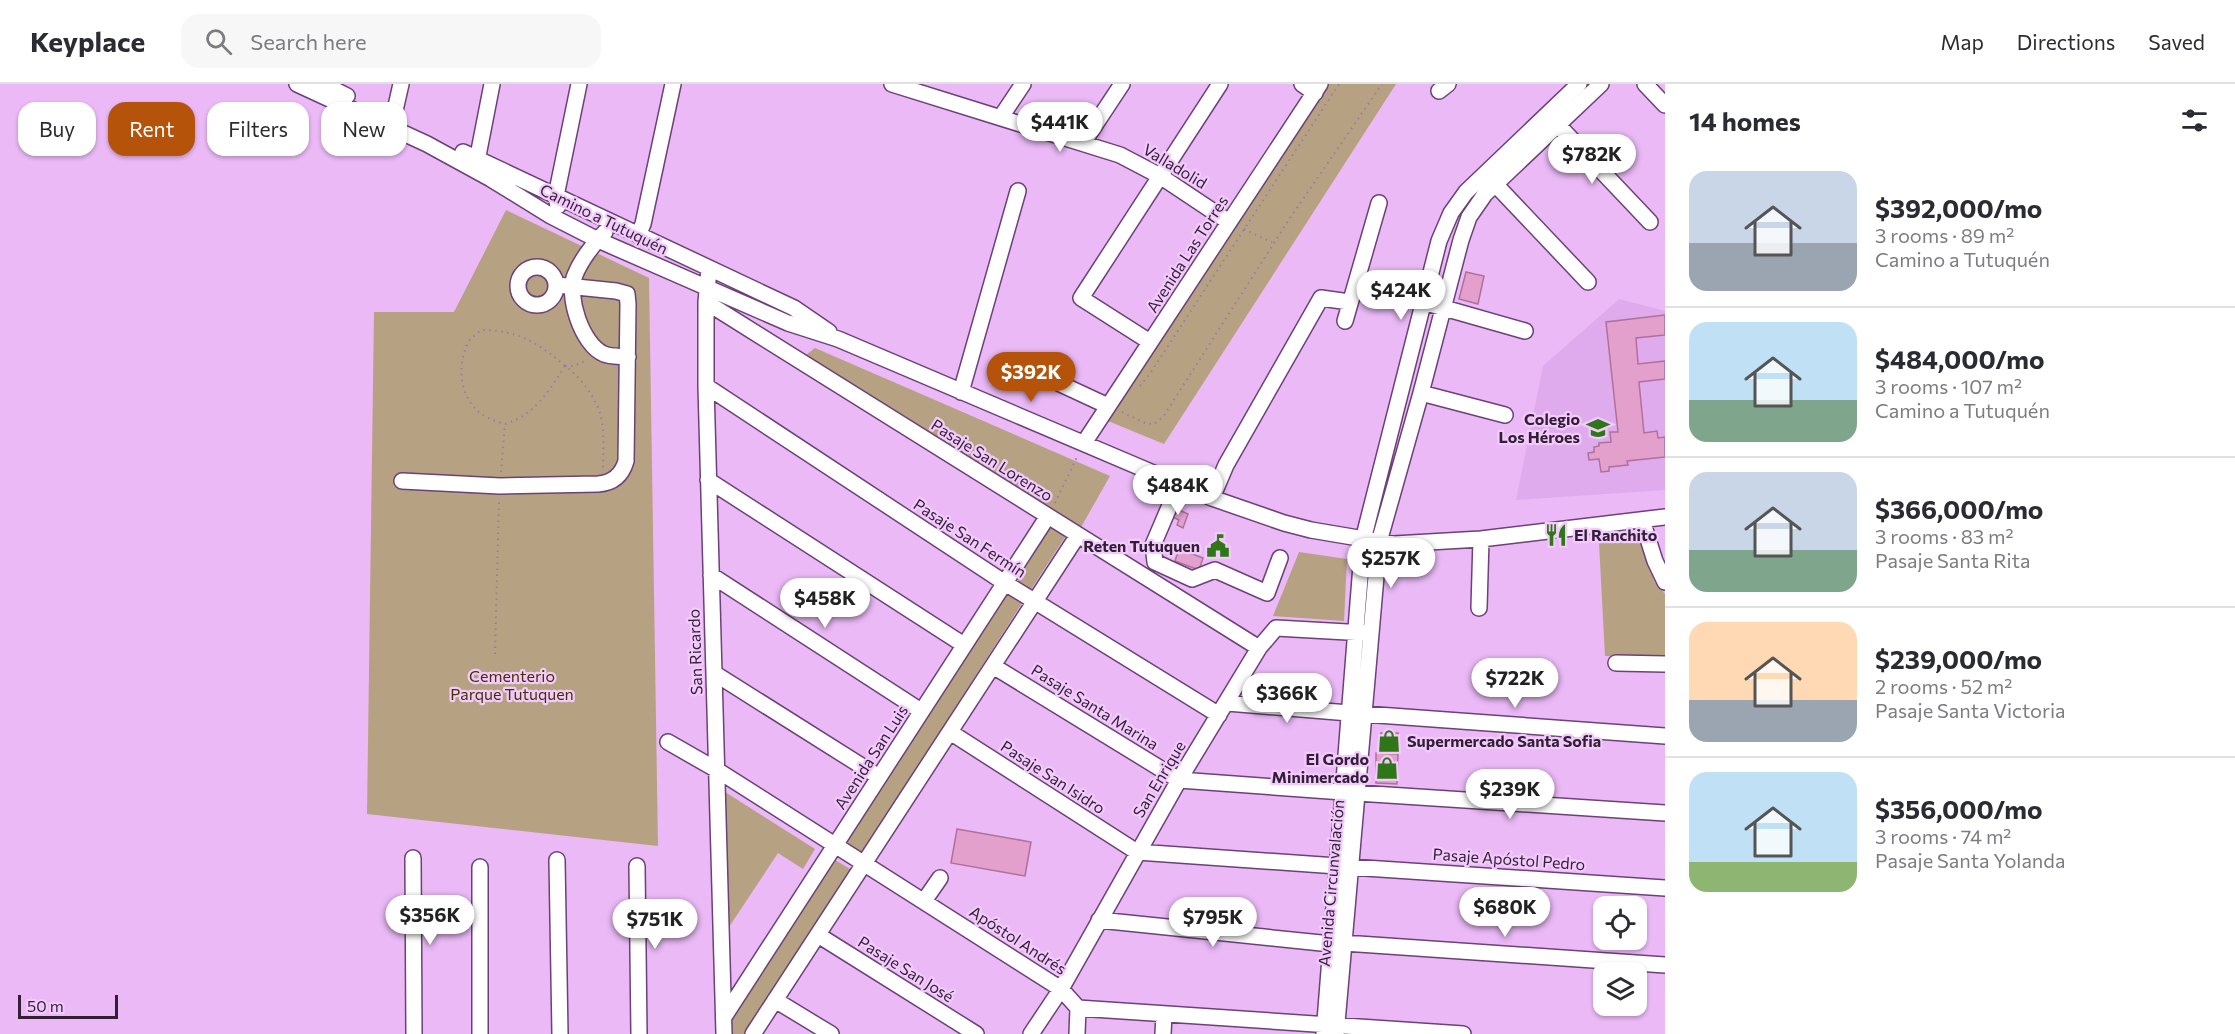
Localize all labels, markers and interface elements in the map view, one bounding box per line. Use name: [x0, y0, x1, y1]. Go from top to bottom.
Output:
search box: [181, 14, 601, 68]
text: Keyplace: [30, 24, 145, 58]
icon: search: [202, 25, 235, 58]
text: Search here: [250, 28, 367, 55]
text: Map: [1941, 29, 1984, 54]
text: Directions: [2017, 29, 2115, 54]
text: Saved: [2148, 29, 2205, 54]
chip: Buy: [18, 102, 96, 156]
chip: Rent: [108, 102, 195, 156]
chip: Filters: [207, 102, 309, 156]
chip: New: [321, 102, 407, 156]
pin: $441K: [1018, 102, 1102, 153]
icon: filters: [2178, 104, 2211, 137]
text: 14 homes: [1689, 105, 1801, 136]
text: $441K: [1031, 109, 1089, 133]
pin: $782K: [1550, 134, 1634, 185]
street label: Valladolid: [1140, 139, 1211, 192]
text: $782K: [1562, 141, 1622, 165]
street label: Camino a Tutuquén: [537, 179, 671, 258]
street label: Avenida Las Torres: [1142, 192, 1231, 316]
text: $392,000/mo: [1875, 192, 2042, 223]
icon: home: [1737, 195, 1809, 267]
text: 3 rooms · 89 m²: [1875, 223, 2014, 247]
text: Camino a Tutuquén: [1875, 247, 2050, 271]
pin: $424K: [1359, 270, 1443, 321]
text: $424K: [1371, 277, 1431, 301]
text: $484,000/mo: [1875, 343, 2044, 374]
icon: home: [1737, 346, 1809, 418]
pin: $392K: [989, 352, 1073, 403]
text: $392K: [1001, 359, 1061, 383]
text: 3 rooms · 107 m²: [1875, 374, 2022, 398]
text: Camino a Tutuquén: [1875, 398, 2050, 422]
place label: Colegio Los Héroes: [1499, 409, 1580, 446]
street label: Pasaje San Lorenzo: [928, 415, 1056, 505]
school or university icon: Colegio Los Héroes: [1585, 415, 1611, 441]
pin: $484K: [1136, 465, 1220, 516]
text: $484K: [1147, 472, 1209, 496]
text: $366,000/mo: [1875, 493, 2043, 524]
street label: Pasaje San Fermín: [910, 494, 1030, 581]
icon: home: [1737, 496, 1809, 568]
restaurant icon: El Ranchito: [1543, 522, 1569, 548]
text: 3 rooms · 83 m²: [1875, 524, 2014, 548]
place label: El Ranchito: [1574, 525, 1658, 544]
public building icon: Reten Tutuquen: [1205, 533, 1231, 559]
place label: Reten Tutuquen: [1083, 536, 1200, 555]
pin: $257K: [1349, 538, 1433, 589]
text: $257K: [1361, 545, 1421, 569]
text: Pasaje Santa Rita: [1875, 548, 2030, 572]
pin: $458K: [783, 578, 867, 629]
text: $458K: [794, 585, 856, 609]
street label: San Ricardo: [684, 609, 705, 695]
text: $239,000/mo: [1875, 643, 2042, 674]
icon: home: [1737, 646, 1809, 718]
pin: $722K: [1473, 658, 1557, 709]
street label: Pasaje Santa Marina: [1028, 660, 1162, 753]
text: $722K: [1485, 665, 1545, 689]
park label: Cementerio Parque Tutuquen: [450, 666, 574, 703]
pin: $366K: [1245, 673, 1329, 724]
text: 2 rooms · 52 m²: [1875, 674, 2012, 698]
text: $366K: [1256, 680, 1318, 704]
text: Pasaje Santa Victoria: [1875, 698, 2066, 722]
street label: Avenida San Luis: [830, 701, 911, 812]
shop icon: Supermercado Santa Sofia: [1376, 728, 1402, 754]
place label: Supermercado Santa Sofia: [1407, 731, 1601, 750]
street label: Pasaje San Isidro: [998, 736, 1109, 817]
street label: San Enrique: [1128, 737, 1189, 820]
place label: El Gordo Minimercado: [1272, 749, 1369, 786]
shop icon: El Gordo Minimercado: [1374, 755, 1400, 781]
pin: $239K: [1468, 769, 1552, 820]
text: $239K: [1480, 776, 1540, 800]
text: $356,000/mo: [1875, 793, 2043, 824]
icon: home: [1737, 796, 1809, 868]
street label: Avenida Circunvalación: [1314, 799, 1347, 967]
text: 3 rooms · 74 m²: [1875, 824, 2011, 848]
street label: Pasaje Apóstol Pedro: [1432, 844, 1586, 873]
text: Pasaje Santa Yolanda: [1875, 848, 2065, 872]
pin: $680K: [1463, 887, 1547, 938]
text: $680K: [1473, 894, 1537, 918]
pin: $356K: [388, 895, 472, 946]
map controls: [1593, 896, 1647, 1016]
button: locate: [1593, 896, 1647, 950]
pin: $795K: [1171, 897, 1255, 948]
pin: $751K: [613, 899, 697, 950]
street label: Apóstol Andrés: [966, 901, 1070, 978]
text: $356K: [399, 902, 461, 926]
text: $795K: [1183, 904, 1243, 928]
text: $751K: [626, 906, 684, 930]
street label: Pasaje San José: [855, 932, 958, 1006]
button: layers: [1593, 962, 1647, 1016]
scale bar: [18, 992, 118, 1020]
text: 50 m: [27, 996, 64, 1015]

